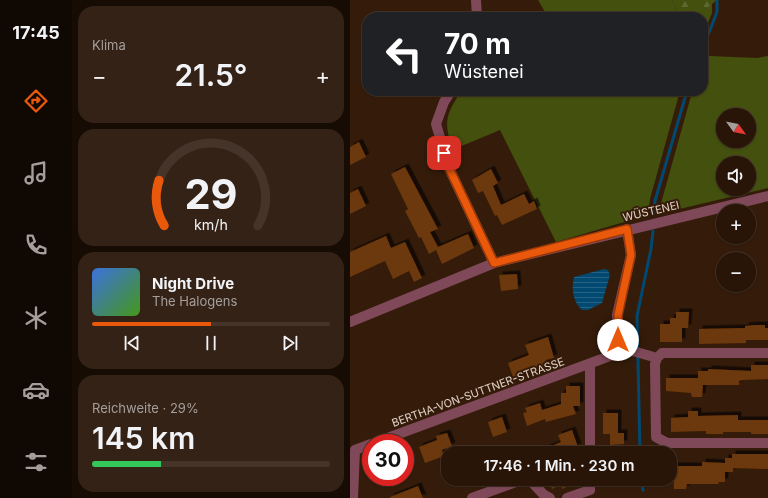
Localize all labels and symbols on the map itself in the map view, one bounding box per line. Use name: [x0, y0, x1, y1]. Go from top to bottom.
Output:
north arrow: [716, 108, 756, 148]
pin: [427, 136, 461, 170]
street label: WÜSTENEI: [621, 198, 681, 224]
position arrow: [597, 319, 639, 361]
street label: BERTHA-VON-SUTTNER-STRASSE: [390, 354, 566, 430]
speed limit sign: 30: [362, 434, 414, 486]

